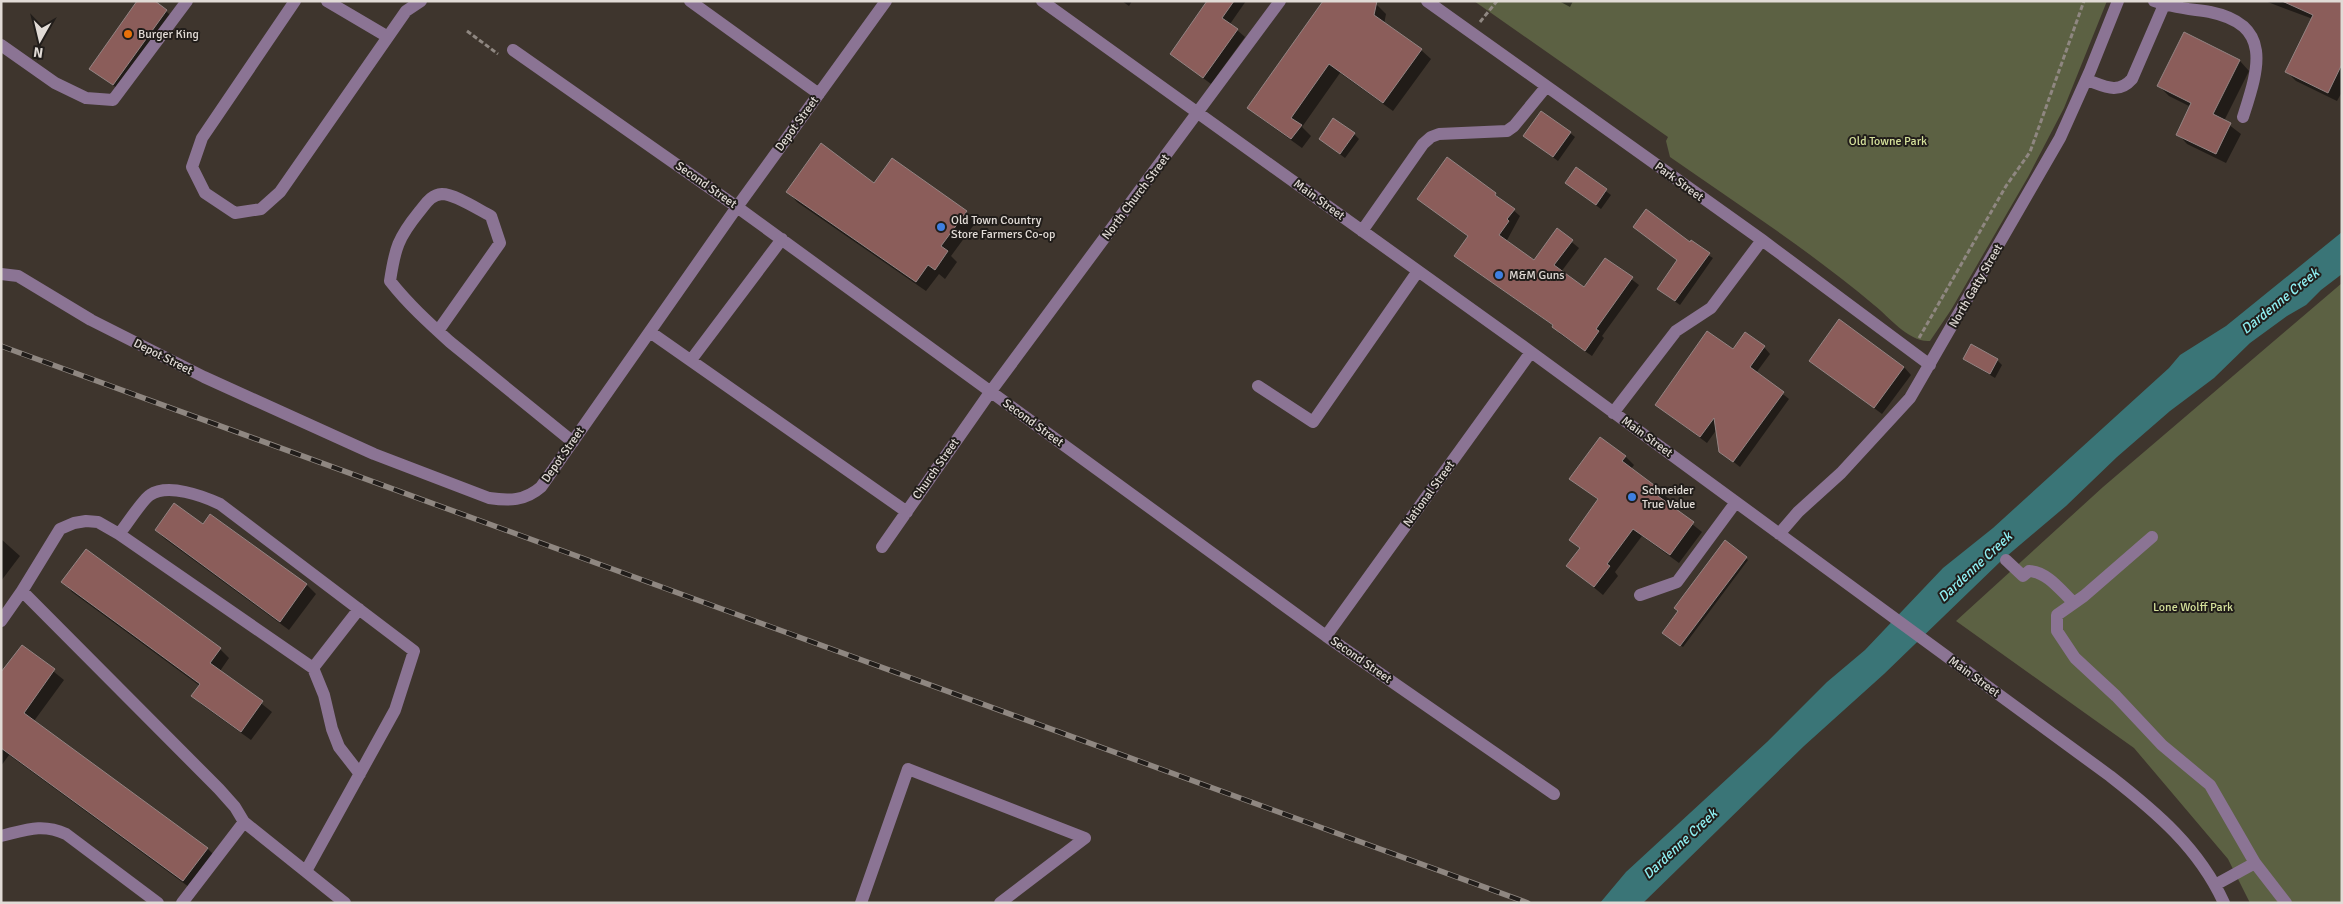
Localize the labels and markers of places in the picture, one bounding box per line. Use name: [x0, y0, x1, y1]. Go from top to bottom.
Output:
place label: Burger King: [138, 27, 199, 42]
marker: Burger King: [122, 28, 134, 40]
place label: Old Town Country Store Farmers Co-op: [951, 213, 1055, 242]
marker: Old Town Country Store Farmers Co-op: [935, 221, 947, 233]
place label: M&M Guns: [1509, 268, 1565, 283]
marker: M&M Guns: [1493, 269, 1505, 281]
place label: Schneider True Value: [1642, 483, 1695, 512]
marker: Schneider True Value: [1626, 491, 1638, 503]

